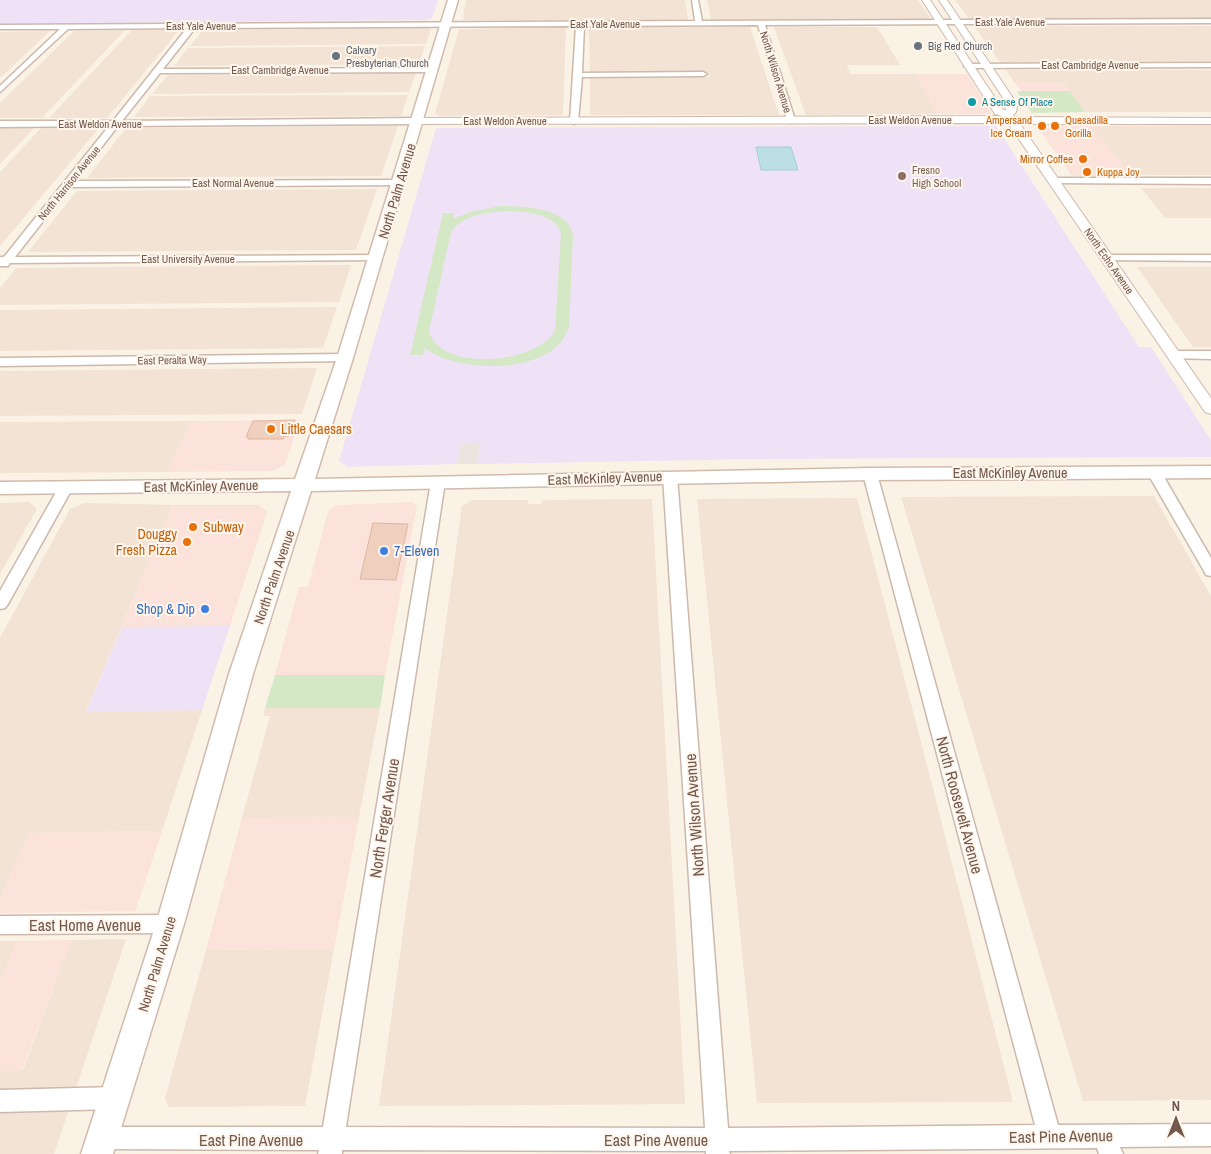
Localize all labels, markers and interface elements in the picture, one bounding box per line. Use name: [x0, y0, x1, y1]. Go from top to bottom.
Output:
street label: East Yale Avenue: [975, 15, 1045, 29]
street label: East Yale Avenue: [570, 17, 640, 31]
street label: East Yale Avenue: [166, 19, 236, 33]
street label: North Wilson Avenue: [757, 30, 795, 114]
place label: Big Red Church: [928, 39, 992, 53]
marker: Big Red Church: [912, 40, 924, 52]
place label: Calvary Presbyterian Church: [346, 43, 429, 70]
marker: Calvary Presbyterian Church: [330, 50, 342, 62]
street label: East Cambridge Avenue: [1041, 58, 1139, 72]
street label: East Cambridge Avenue: [231, 63, 329, 77]
place label: A Sense Of Place: [981, 95, 1053, 109]
marker: A Sense Of Place: [966, 96, 978, 108]
street label: East Weldon Avenue: [868, 113, 952, 127]
place label: Ampersand Ice Cream: [985, 113, 1032, 140]
place label: Quesadilla Gorilla: [1065, 113, 1108, 140]
street label: East Weldon Avenue: [463, 114, 547, 128]
street label: East Weldon Avenue: [58, 117, 142, 131]
marker: Ampersand Ice Cream: [1036, 120, 1048, 132]
marker: Quesadilla Gorilla: [1049, 120, 1061, 132]
street label: North Palm Avenue: [374, 141, 420, 241]
street label: North Harrison Avenue: [35, 143, 103, 223]
place label: Mirror Coffee: [1020, 152, 1073, 166]
marker: Mirror Coffee: [1077, 153, 1089, 165]
place label: Fresno High School: [912, 163, 961, 190]
place label: Kuppa Joy: [1097, 165, 1140, 179]
marker: Kuppa Joy: [1081, 166, 1093, 178]
marker: Fresno High School: [896, 170, 908, 182]
street label: East Normal Avenue: [192, 176, 274, 190]
street label: North Echo Avenue: [1081, 225, 1137, 297]
street label: East University Avenue: [141, 252, 235, 266]
street label: East Peralta Way: [137, 352, 207, 368]
place label: Little Caesars: [281, 420, 352, 438]
marker: Little Caesars: [265, 423, 277, 435]
street label: East McKinley Avenue: [953, 464, 1067, 482]
street label: East McKinley Avenue: [547, 467, 663, 489]
street label: East McKinley Avenue: [144, 476, 258, 496]
place label: Subway: [203, 518, 244, 536]
marker: Subway: [187, 521, 199, 533]
place label: Douggy Fresh Pizza: [116, 525, 178, 559]
street label: North Palm Avenue: [249, 527, 299, 627]
marker: Douggy Fresh Pizza: [181, 536, 193, 548]
place label: 7-Eleven: [394, 542, 439, 560]
marker: 7-Eleven: [378, 545, 390, 557]
place label: Shop & Dip: [136, 600, 195, 618]
marker: Shop & Dip: [199, 603, 211, 615]
street label: North Roosevelt Avenue: [931, 734, 989, 876]
street label: North Wilson Avenue: [679, 753, 709, 877]
street label: North Ferger Avenue: [364, 757, 404, 879]
street label: East Home Avenue: [29, 914, 141, 936]
street label: North Palm Avenue: [134, 914, 180, 1014]
north arrow: [1151, 1094, 1201, 1144]
text: N: [1172, 1097, 1180, 1115]
street label: East Pine Avenue: [1009, 1124, 1113, 1148]
street label: East Pine Avenue: [199, 1129, 303, 1151]
street label: East Pine Avenue: [604, 1129, 708, 1151]

